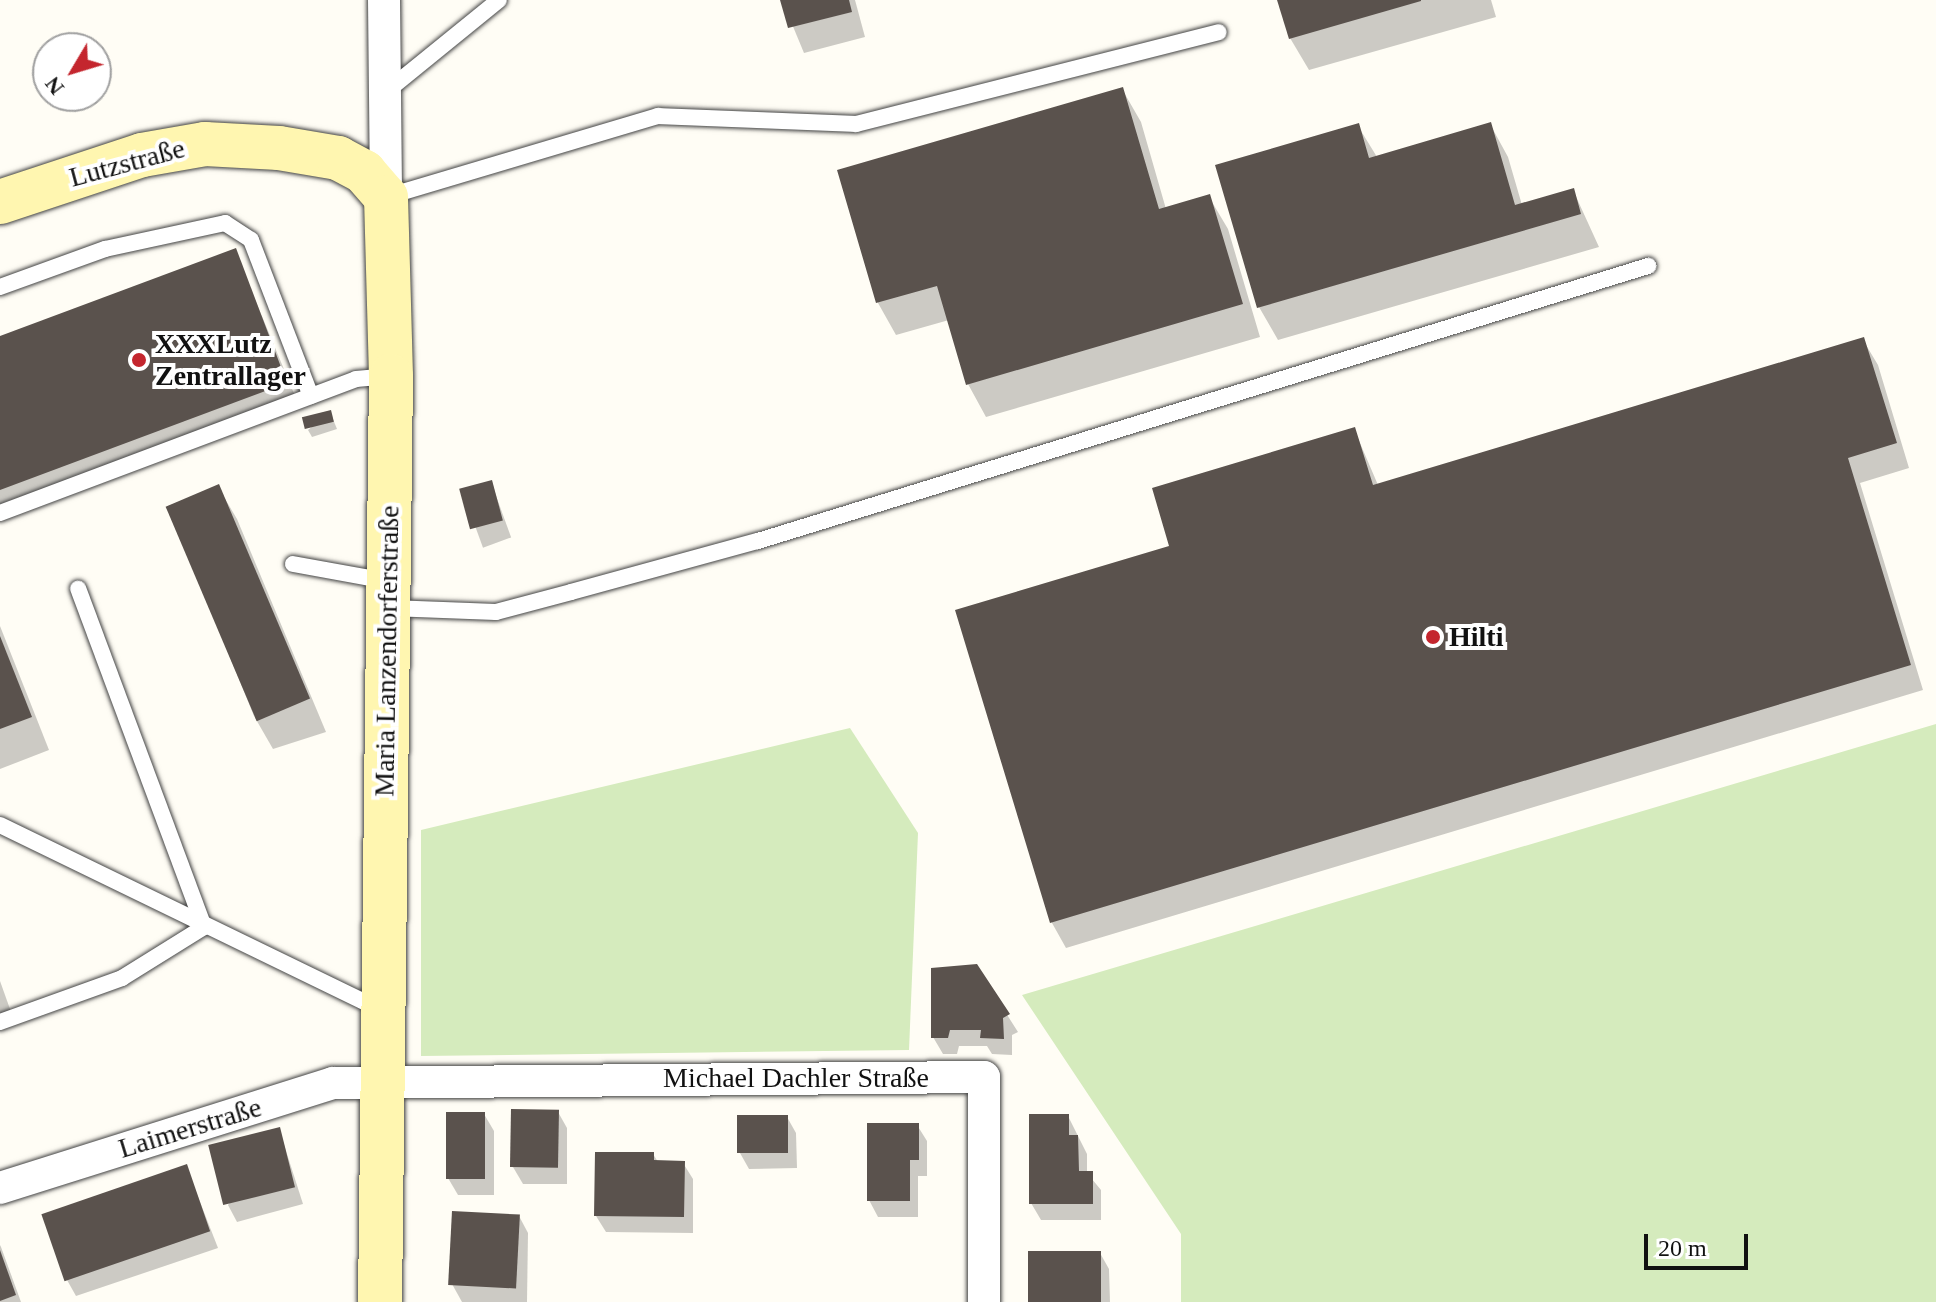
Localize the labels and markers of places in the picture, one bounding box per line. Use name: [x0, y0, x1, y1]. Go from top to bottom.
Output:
place label: XXXLutz Zentrallager: [155, 327, 306, 393]
marker: XXXLutz Zentrallager: [130, 351, 148, 369]
place label: Hilti: [1449, 620, 1503, 654]
marker: Hilti: [1424, 628, 1442, 646]

